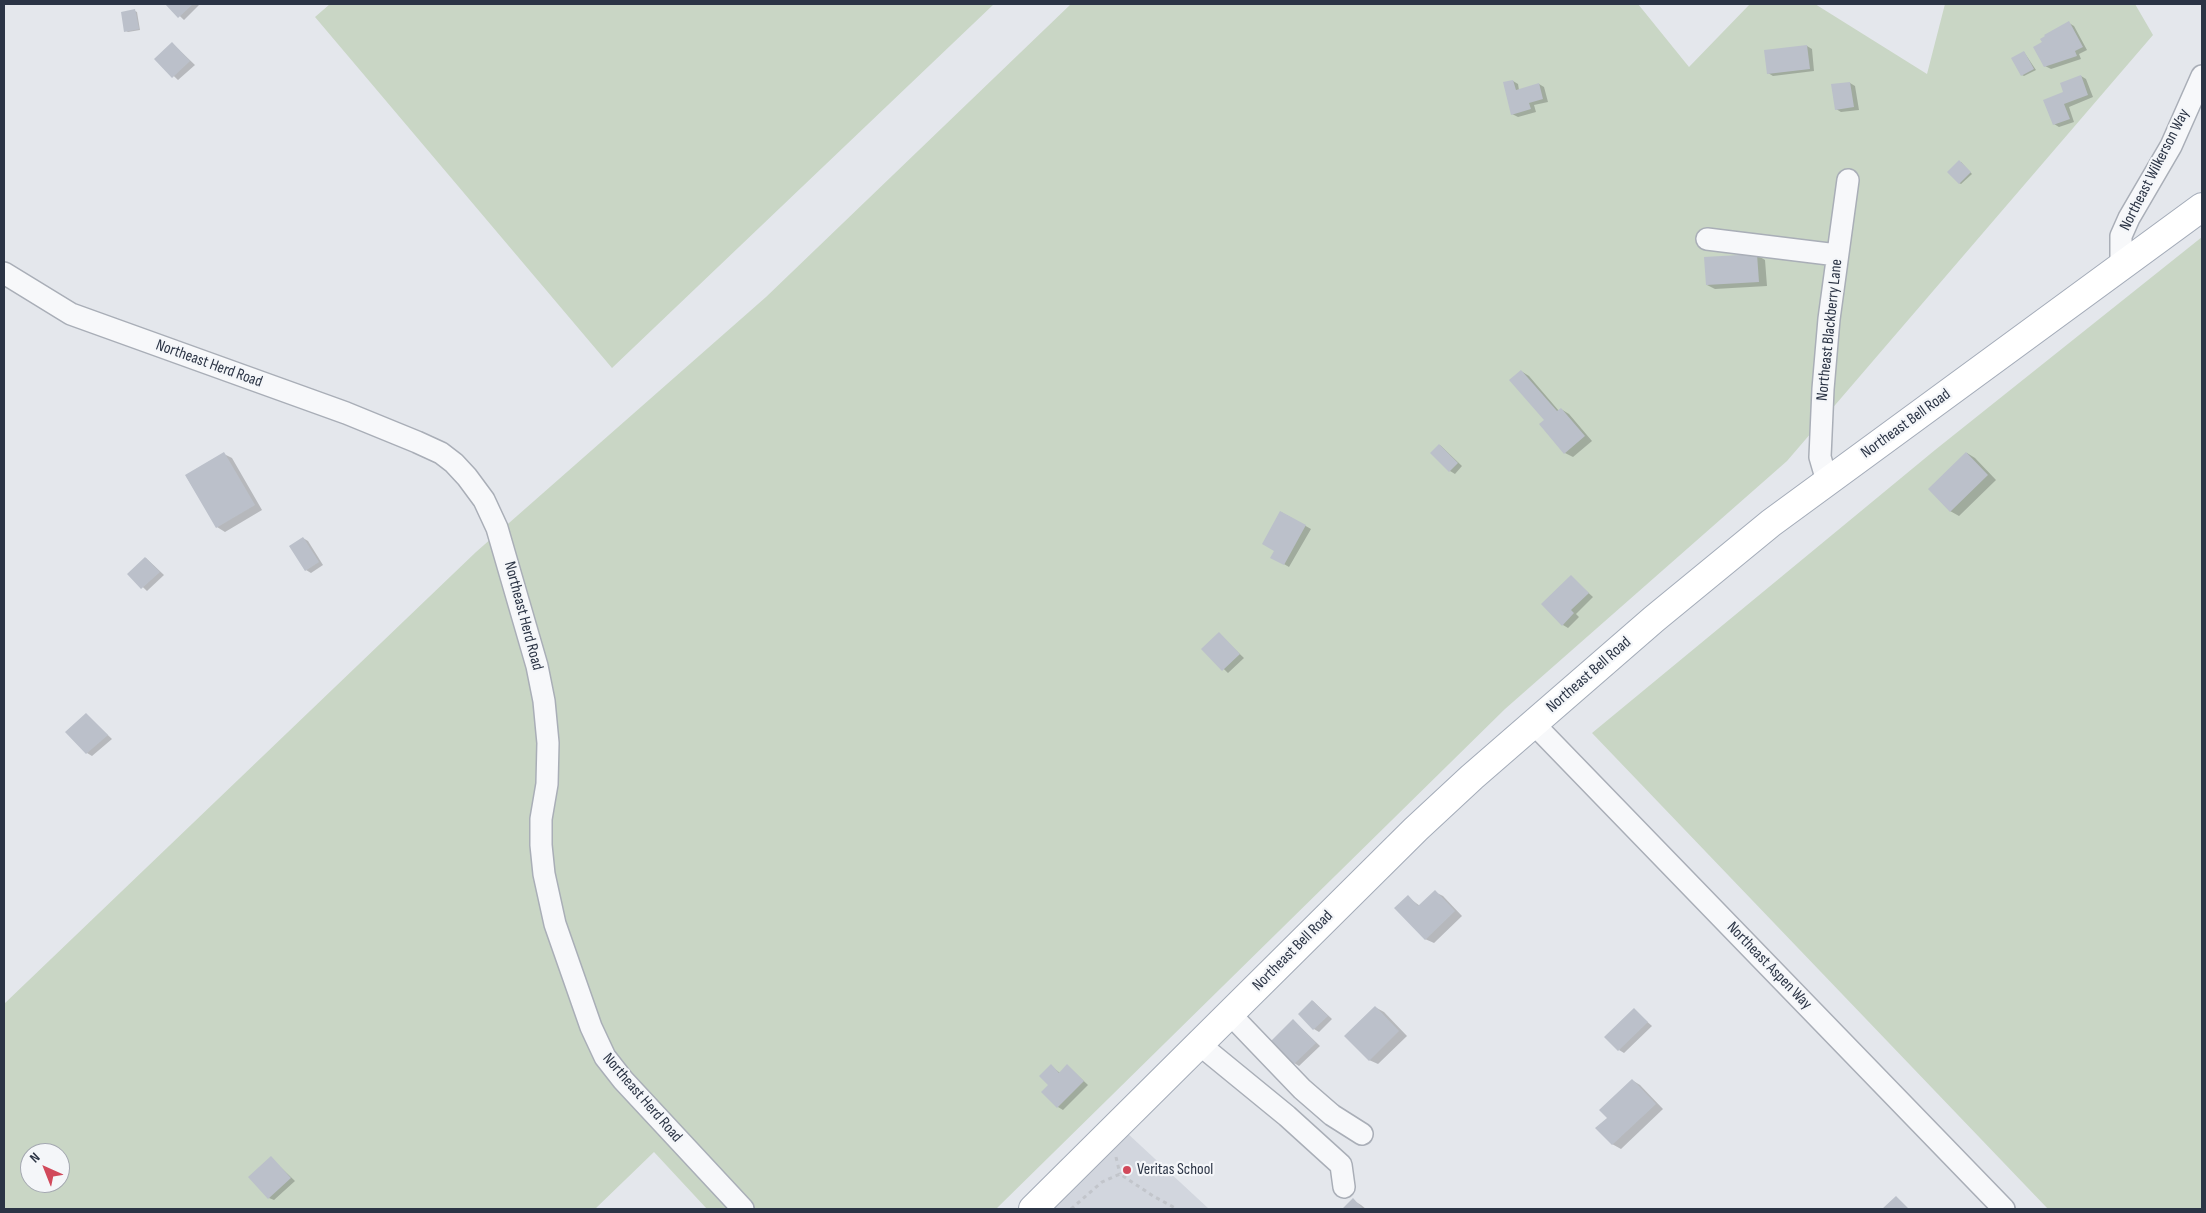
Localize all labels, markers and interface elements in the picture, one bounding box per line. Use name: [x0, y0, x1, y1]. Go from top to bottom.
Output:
street label: Northeast Wilkerson Way: [2116, 106, 2194, 234]
street label: Northeast Blackberry Lane: [1813, 258, 1847, 402]
street label: Northeast Herd Road: [153, 336, 265, 392]
street label: Northeast Bell Road: [1858, 385, 1954, 463]
street label: Northeast Herd Road: [499, 560, 547, 672]
street label: Northeast Bell Road: [1543, 633, 1635, 717]
street label: Northeast Bell Road: [1249, 907, 1337, 995]
street label: Northeast Aspen Way: [1722, 918, 1816, 1014]
street label: Northeast Herd Road: [598, 1049, 686, 1147]
north arrow: [20, 1143, 70, 1193]
text: N: [26, 1149, 44, 1166]
place label: Veritas School: [1137, 1160, 1213, 1180]
marker: Veritas School: [1121, 1164, 1133, 1176]

